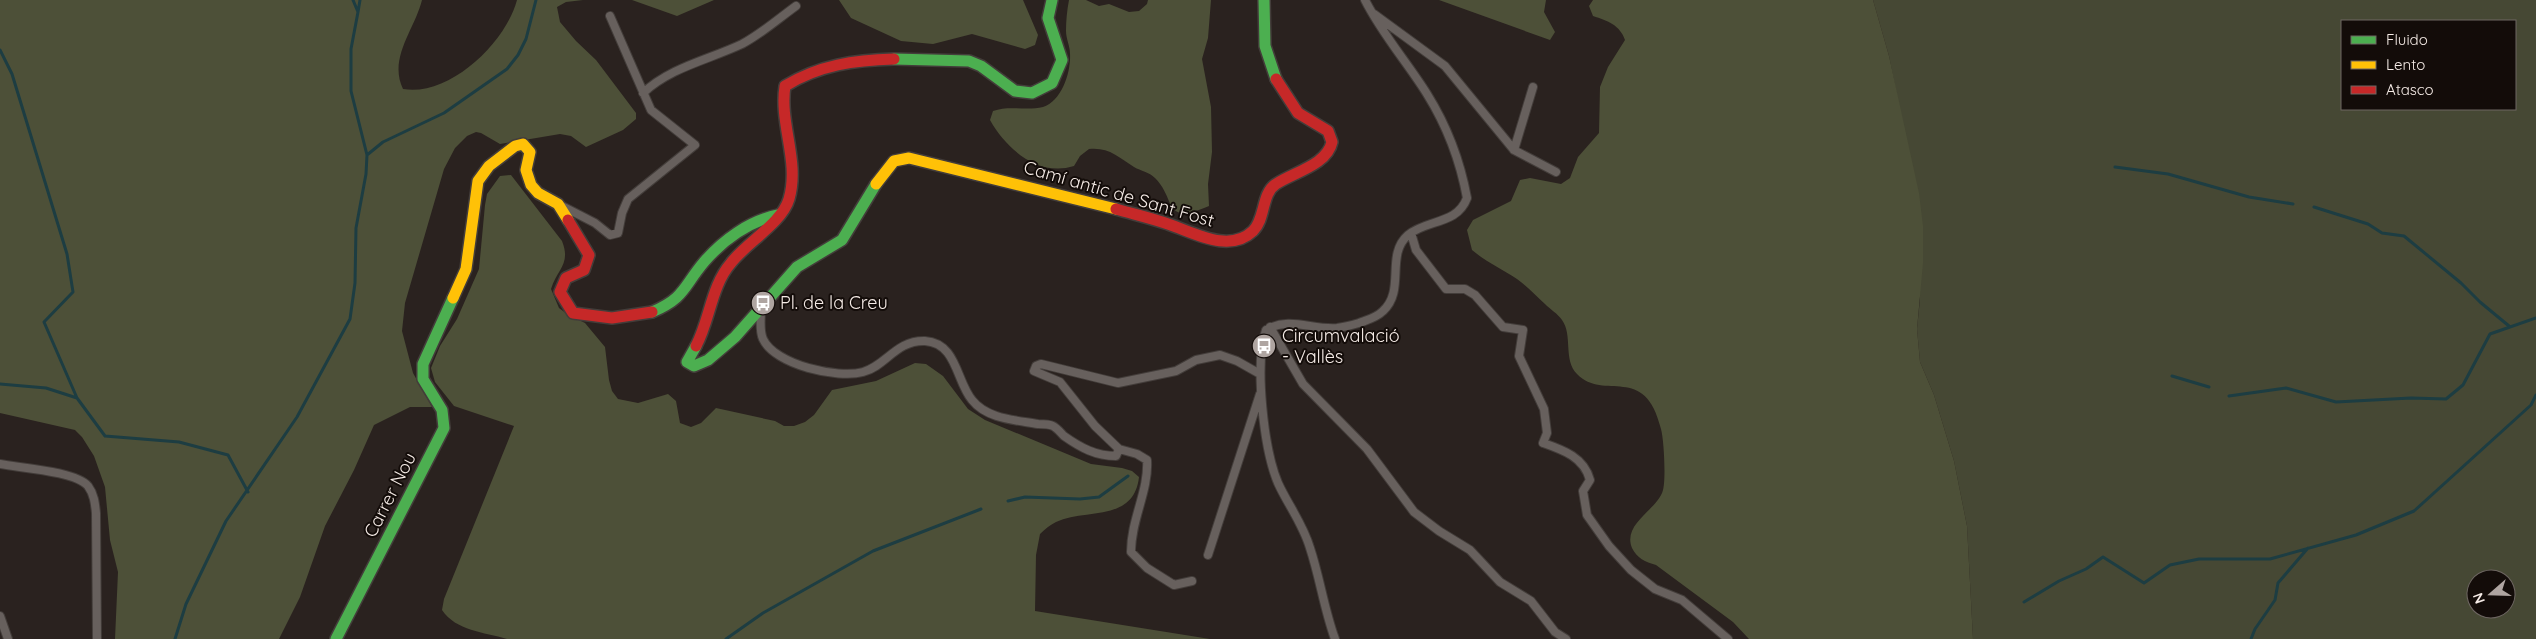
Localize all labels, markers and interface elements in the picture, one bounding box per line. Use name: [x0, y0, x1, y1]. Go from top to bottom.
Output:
legend: [2341, 20, 2516, 110]
text: Fluido: [2386, 30, 2428, 49]
text: Lento: [2386, 55, 2425, 74]
text: Atasco: [2386, 80, 2434, 99]
street label: Camí antic de Sant Fost: [1021, 155, 1217, 232]
bus stop icon: Pl. de la Creu: [750, 290, 776, 316]
place label: Pl. de la Creu: [780, 291, 888, 314]
place label: Circumvalació - Vallès: [1282, 324, 1400, 368]
bus stop icon: Circumvalació - Vallès: [1251, 333, 1277, 359]
street label: Carrer Nou: [358, 448, 421, 541]
north arrow: [2466, 569, 2516, 619]
text: N: [2469, 591, 2489, 606]

